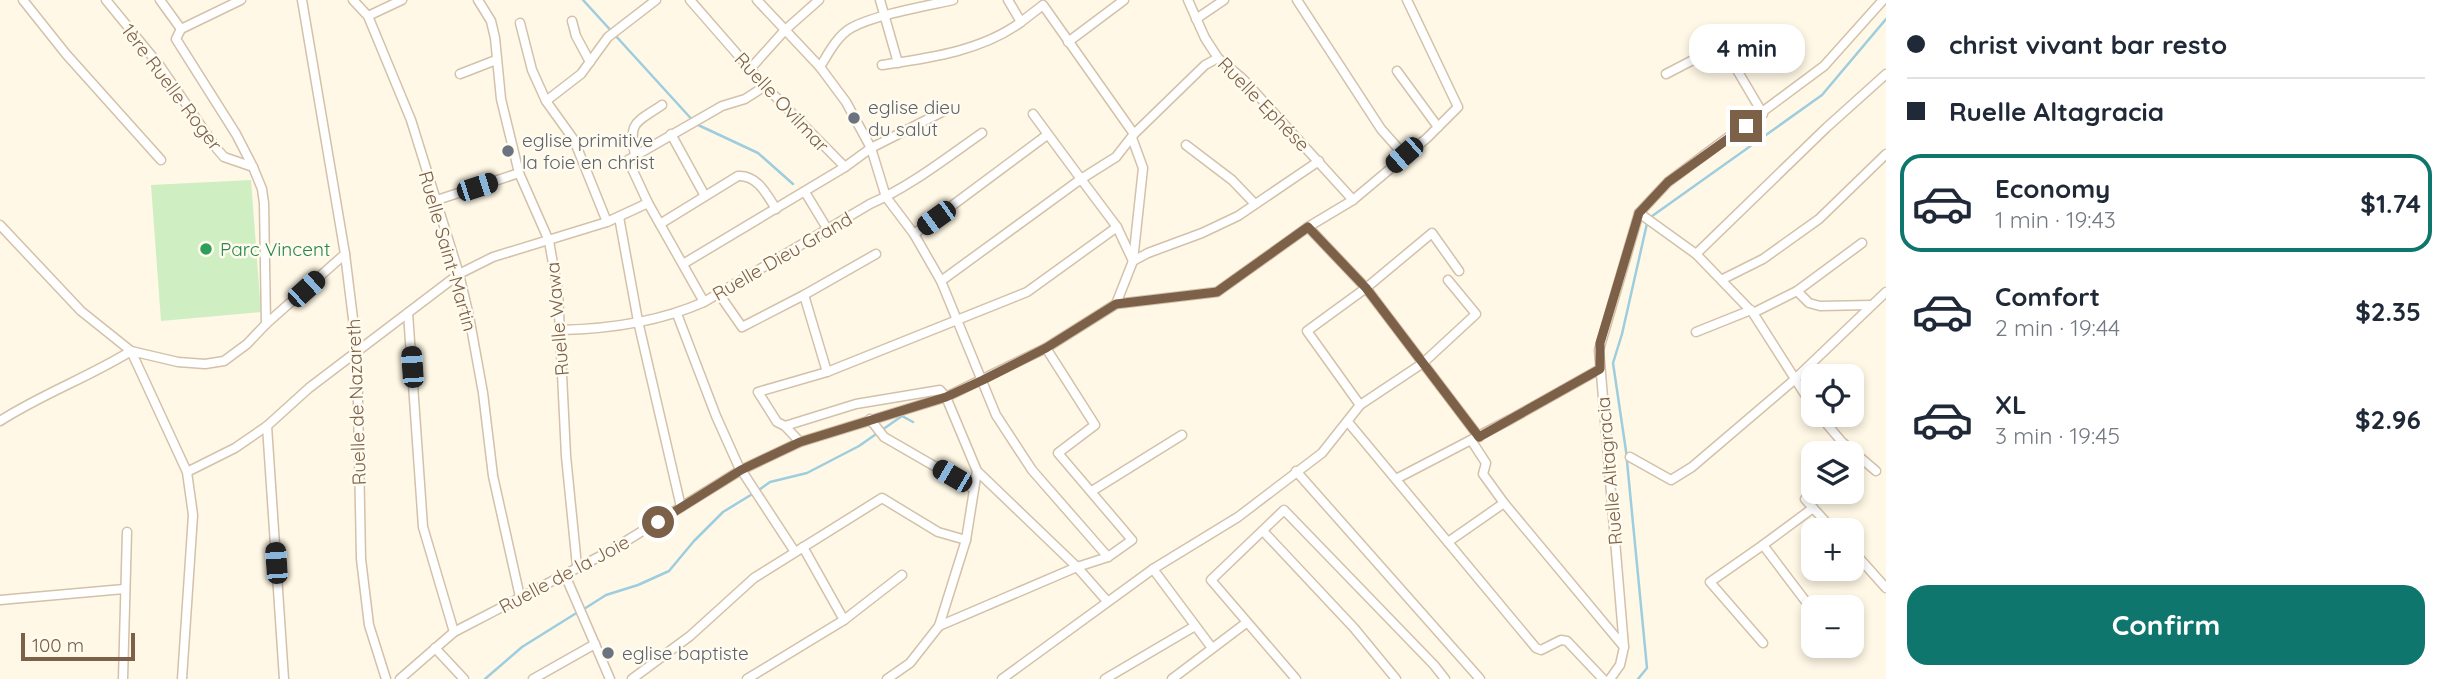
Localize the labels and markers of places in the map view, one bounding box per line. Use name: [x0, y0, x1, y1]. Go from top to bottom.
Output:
place label: eglise dieu du salut: [868, 95, 961, 141]
marker: eglise dieu du salut: [846, 110, 862, 126]
place label: eglise primitive la foie en christ: [522, 128, 655, 174]
marker: eglise primitive la foie en christ: [500, 143, 516, 159]
place label: Parc Vincent: [220, 237, 330, 261]
marker: Parc Vincent: [198, 241, 214, 257]
place label: eglise baptiste: [622, 641, 749, 665]
marker: eglise baptiste: [600, 645, 616, 661]

